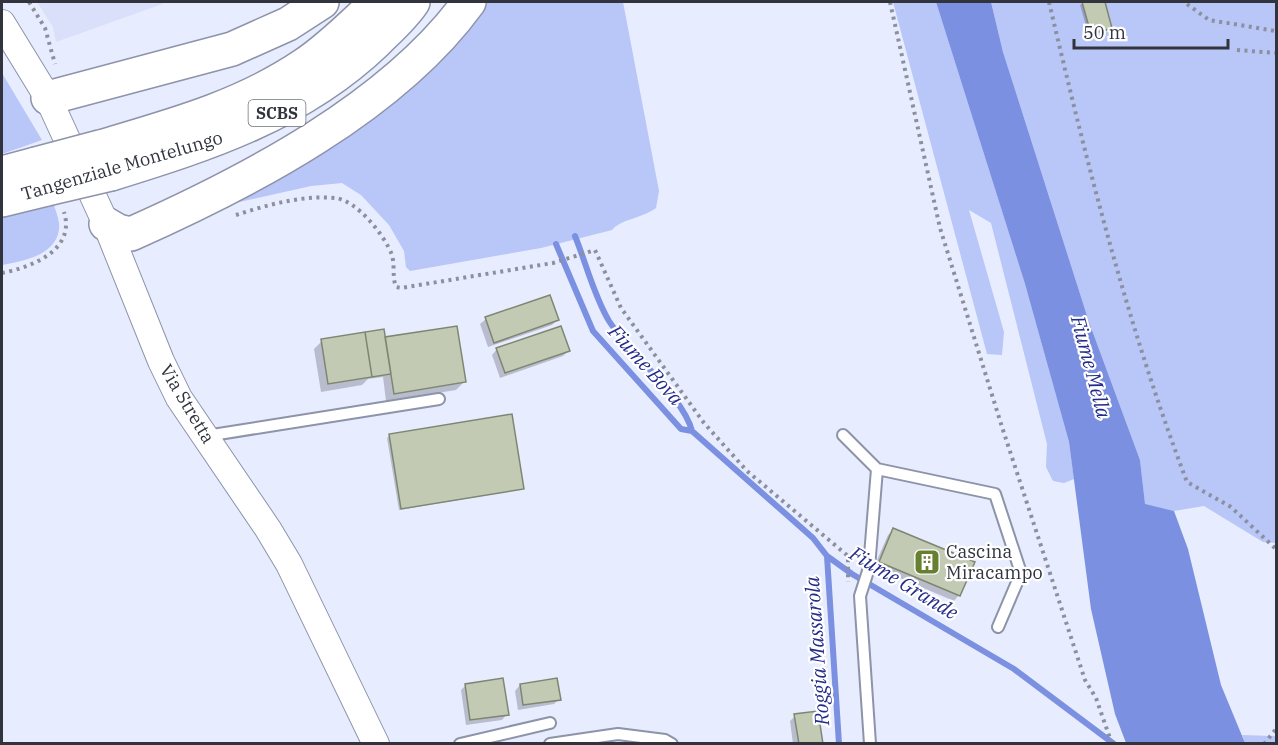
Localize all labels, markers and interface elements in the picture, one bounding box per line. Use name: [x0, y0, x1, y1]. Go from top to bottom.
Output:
scale bar: [1074, 12, 1228, 50]
text: 50 m: [1083, 21, 1126, 44]
road number: SCBS: [248, 100, 306, 126]
street label: Tangenziale Montelungo: [19, 126, 225, 205]
water label: Fiume Mella: [1065, 312, 1118, 421]
water label: Fiume Bova: [602, 318, 690, 411]
street label: Via Stretta: [155, 360, 220, 448]
water label: Fiume Grande: [844, 539, 964, 626]
place label: Cascina Miracampo: [946, 540, 1043, 584]
building icon: Cascina Miracampo: [912, 547, 942, 577]
water label: Roggia Massarola: [798, 575, 835, 728]

